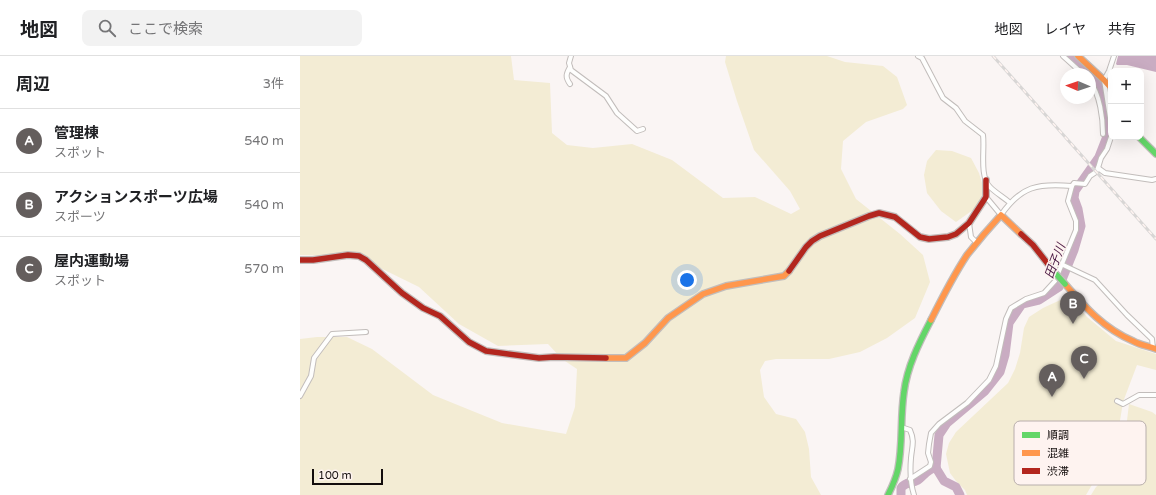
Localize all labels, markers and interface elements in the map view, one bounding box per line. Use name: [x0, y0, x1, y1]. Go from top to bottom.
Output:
search box: [82, 10, 362, 46]
icon: search: [96, 17, 118, 39]
text: 地図: [20, 19, 58, 41]
text: ここで検索: [128, 20, 203, 38]
text: 地図: [994, 21, 1022, 38]
text: レイヤ: [1044, 21, 1086, 38]
text: 共有: [1108, 21, 1136, 38]
north arrow: [1060, 68, 1096, 104]
map controls: [1108, 68, 1144, 140]
button: +: [1108, 68, 1144, 104]
text: 周辺: [16, 74, 50, 95]
text: 3件: [263, 76, 284, 92]
button: −: [1108, 104, 1144, 140]
text: 管理棟: [54, 124, 99, 142]
text: A: [24, 133, 34, 149]
text: 540 m: [244, 133, 284, 149]
text: スポット: [54, 145, 106, 161]
text: アクションスポーツ広場: [54, 188, 218, 206]
text: B: [24, 197, 34, 213]
text: 540 m: [244, 197, 284, 213]
text: スポーツ: [54, 209, 106, 225]
water label: 田子川: [1042, 240, 1069, 280]
text: 屋内運動場: [54, 252, 129, 270]
text: C: [24, 261, 34, 277]
text: 570 m: [244, 261, 284, 277]
your location: [677, 270, 697, 290]
text: スポット: [54, 273, 106, 289]
pin: B: [1060, 291, 1086, 324]
pin: C: [1071, 346, 1097, 379]
pin: A: [1039, 364, 1065, 397]
legend: [1014, 421, 1146, 485]
text: 順調: [1047, 429, 1069, 442]
text: 混雑: [1047, 447, 1069, 460]
text: 渋滞: [1047, 465, 1069, 478]
scale bar: [312, 467, 383, 486]
text: 100 m: [318, 469, 352, 482]

